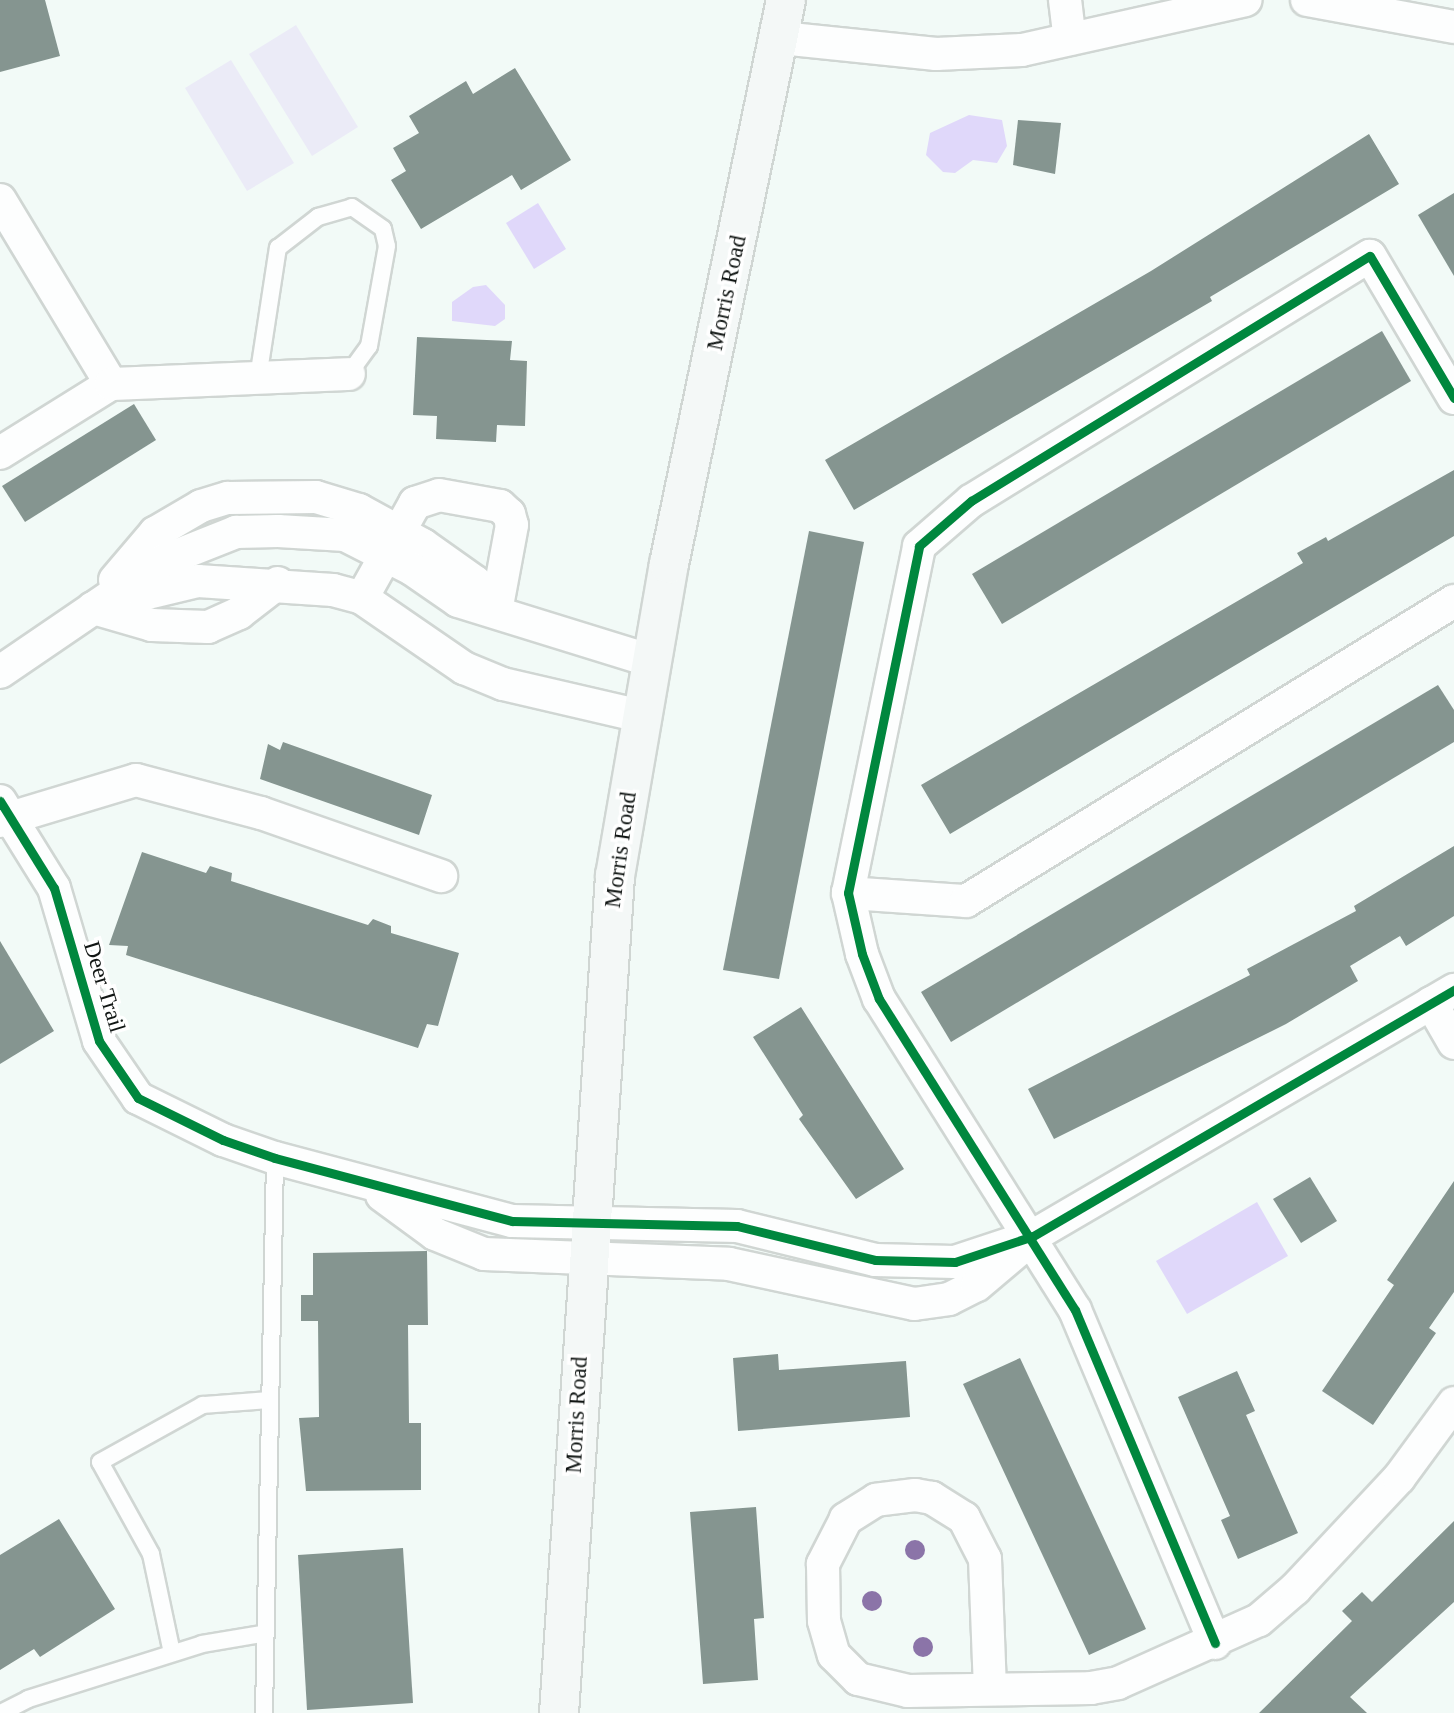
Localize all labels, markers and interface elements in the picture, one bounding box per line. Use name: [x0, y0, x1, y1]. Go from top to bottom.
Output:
street label: Morris Road: [701, 233, 753, 353]
street label: Morris Road: [599, 790, 643, 910]
street label: Deer Trail: [77, 938, 131, 1036]
street label: Morris Road: [560, 1356, 594, 1474]

